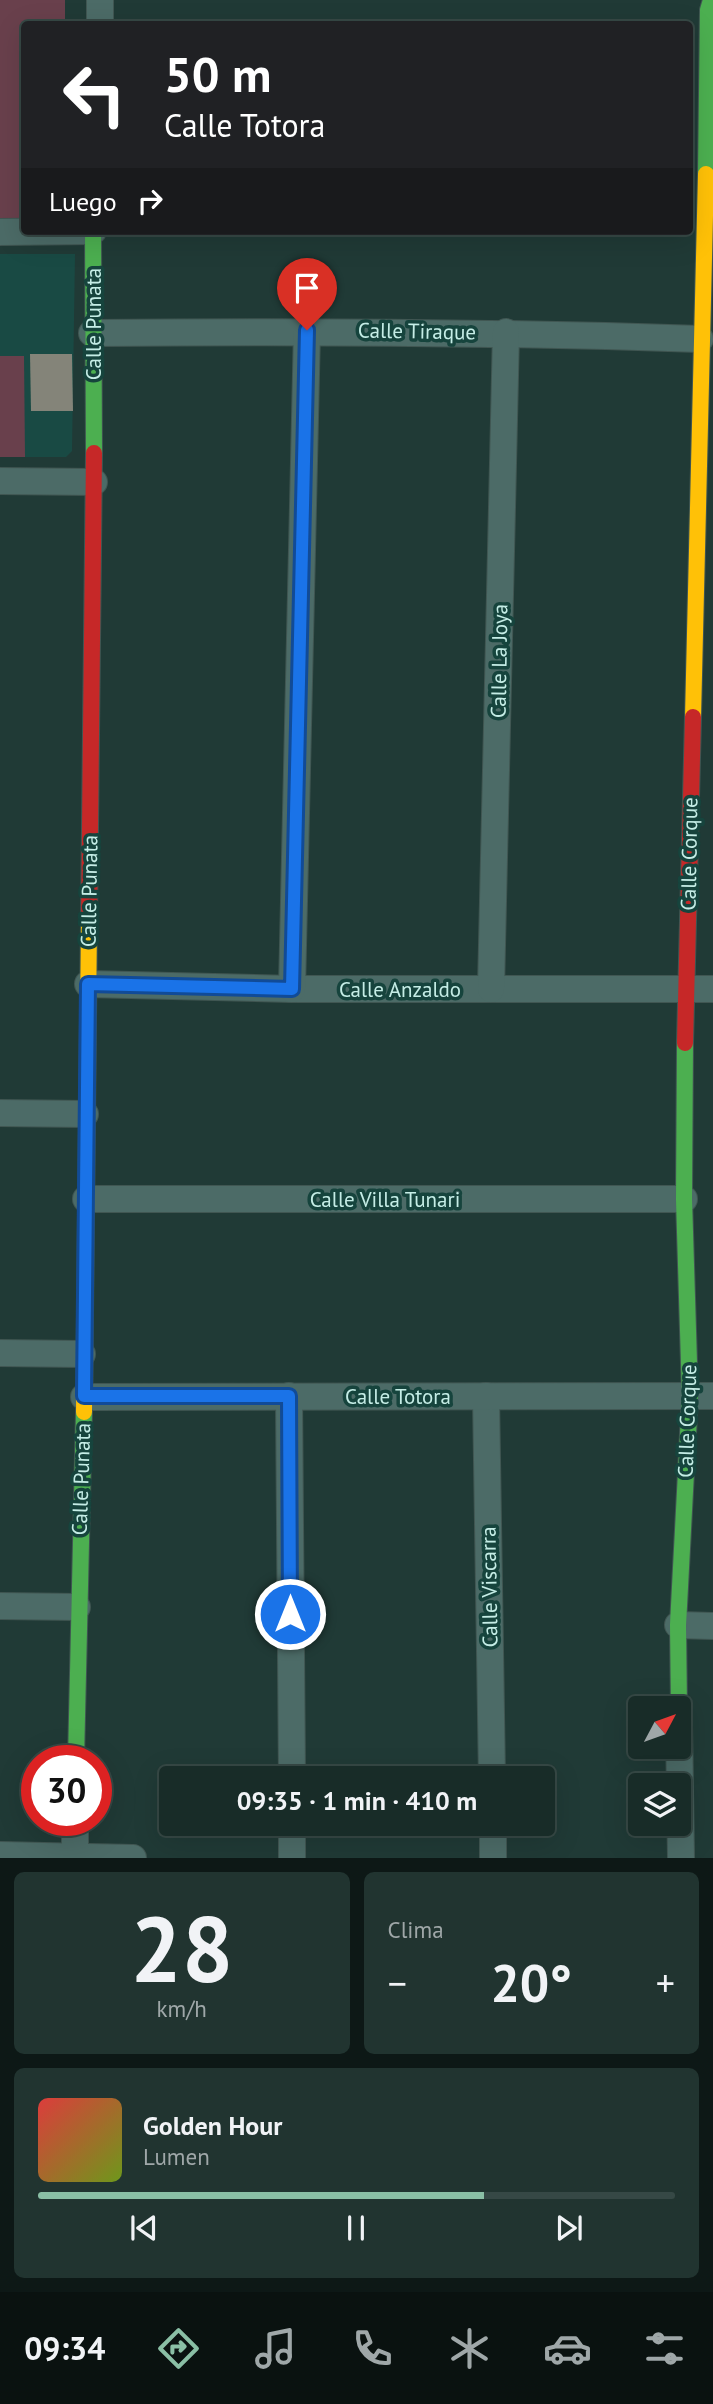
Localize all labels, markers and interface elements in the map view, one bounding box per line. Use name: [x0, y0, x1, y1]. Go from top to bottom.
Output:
text: 50 m: [164, 42, 271, 106]
icon: left: [49, 49, 140, 140]
text: Calle Totora: [164, 104, 325, 146]
icon: right: [131, 182, 169, 220]
text: Luego: [49, 185, 117, 218]
pin: [277, 258, 337, 330]
street label: Calle Punata: [80, 268, 107, 380]
icon: arrive: [288, 269, 326, 307]
street label: Calle Tiraque: [358, 316, 476, 346]
street label: Calle La Joya: [485, 604, 513, 718]
street label: Calle Corque: [675, 797, 703, 911]
street label: Calle Punata: [75, 835, 103, 947]
street label: Calle Anzaldo: [339, 976, 461, 1003]
street label: Calle Villa Tunari: [310, 1186, 460, 1213]
street label: Calle Corque: [672, 1364, 702, 1478]
street label: Calle Totora: [345, 1383, 451, 1410]
street label: Calle Punata: [66, 1422, 96, 1536]
street label: Calle Viscarra: [474, 1526, 504, 1648]
position arrow: [253, 1577, 327, 1651]
north arrow: [628, 1696, 691, 1759]
map controls: [628, 1696, 691, 1836]
speed limit sign: 30: [21, 1745, 112, 1836]
button: layers: [628, 1773, 691, 1836]
text: 09:35 · 1 min · 410 m: [237, 1784, 477, 1817]
text: 28: [130, 1889, 233, 2007]
text: Clima: [388, 1915, 444, 1944]
text: 20°: [490, 1949, 572, 2016]
text: −: [388, 1958, 407, 2007]
text: +: [656, 1958, 675, 2007]
text: km/h: [157, 1994, 207, 2023]
text: Golden Hour: [143, 2109, 282, 2142]
text: Lumen: [143, 2142, 210, 2171]
icon: previous: [125, 2209, 163, 2247]
icon: pause: [337, 2209, 375, 2247]
icon: next: [550, 2209, 588, 2247]
icon: directions: [154, 2324, 203, 2373]
icon: music: [251, 2324, 300, 2373]
icon: phone: [348, 2324, 397, 2373]
icon: climate: [445, 2324, 494, 2373]
icon: car: [543, 2324, 592, 2373]
icon: filters: [640, 2324, 689, 2373]
text: 09:34: [24, 2327, 105, 2369]

